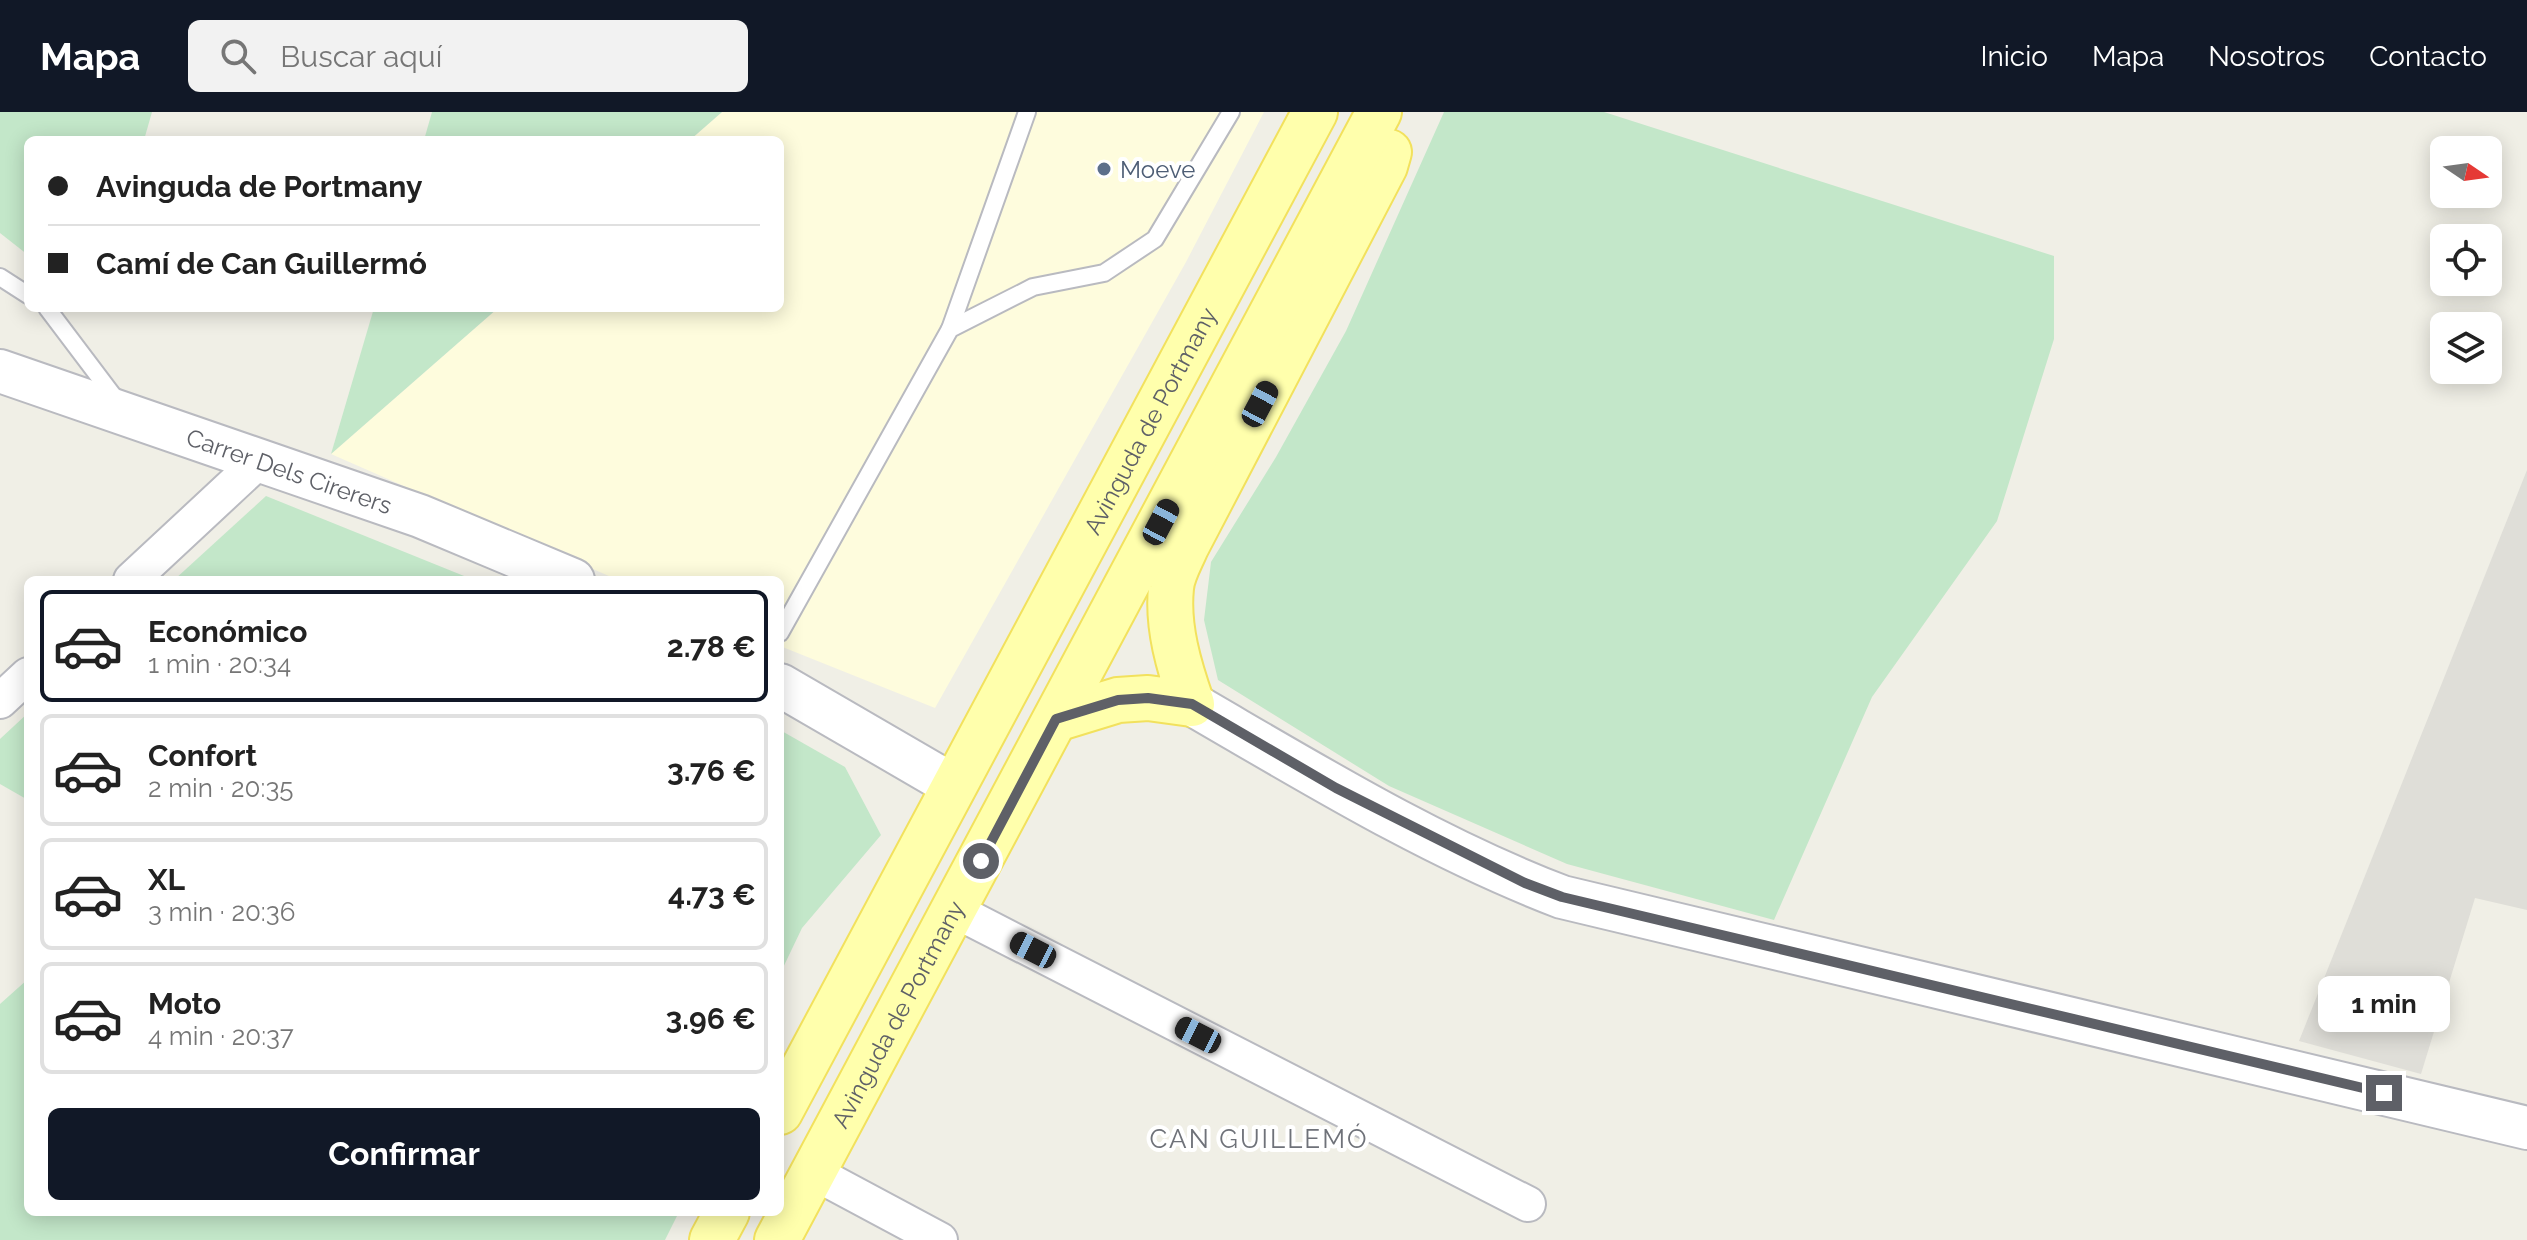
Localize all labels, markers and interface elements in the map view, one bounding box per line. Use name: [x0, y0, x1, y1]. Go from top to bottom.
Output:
search box: [188, 20, 748, 92]
text: Mapa: [40, 34, 140, 79]
icon: search: [216, 34, 260, 78]
text: Buscar aquí: [280, 39, 442, 74]
text: Inicio: [1980, 40, 2048, 73]
text: Mapa: [2092, 40, 2164, 73]
text: Nosotros: [2208, 40, 2325, 73]
text: Contacto: [2369, 40, 2487, 73]
north arrow: [2430, 136, 2502, 208]
map controls: [2430, 136, 2502, 384]
place label: Moeve: [1120, 155, 1195, 184]
marker: Moeve: [1095, 160, 1113, 178]
text: Avinguda de Portmany: [96, 169, 422, 204]
button: locate: [2430, 224, 2502, 296]
text: Camí de Can Guillermó: [96, 246, 427, 281]
street label: Avinguda de Portmany: [1077, 302, 1222, 539]
button: layers: [2430, 312, 2502, 384]
car: [1238, 377, 1282, 431]
street label: Carrer Dels Cirerers: [183, 422, 396, 520]
car: [1139, 495, 1183, 549]
icon: car: [52, 610, 124, 682]
text: Económico: [148, 614, 308, 649]
text: 2.78 €: [667, 629, 756, 664]
text: 1 min · 20:34: [148, 649, 291, 679]
icon: car: [52, 734, 124, 806]
text: Confort: [148, 738, 257, 773]
text: 3.76 €: [667, 753, 756, 788]
text: 2 min · 20:35: [148, 773, 293, 803]
route start: [963, 843, 999, 879]
icon: car: [52, 858, 124, 930]
text: XL: [148, 862, 185, 897]
text: 4.73 €: [668, 877, 756, 912]
street label: Avinguda de Portmany: [825, 896, 970, 1133]
text: 3 min · 20:36: [148, 897, 295, 927]
car: [1006, 928, 1060, 972]
callout: 1 min: [2318, 977, 2450, 1033]
icon: car: [52, 982, 124, 1054]
text: Moto: [148, 986, 221, 1021]
text: 1 min: [2351, 989, 2417, 1019]
text: 3.96 €: [665, 1001, 756, 1036]
car: [1171, 1013, 1225, 1057]
text: 4 min · 20:37: [148, 1021, 294, 1051]
route end: [2366, 1075, 2402, 1111]
button: Confirmar: [48, 1108, 760, 1200]
district label: CAN GUILLEMÓ: [1149, 1123, 1369, 1154]

